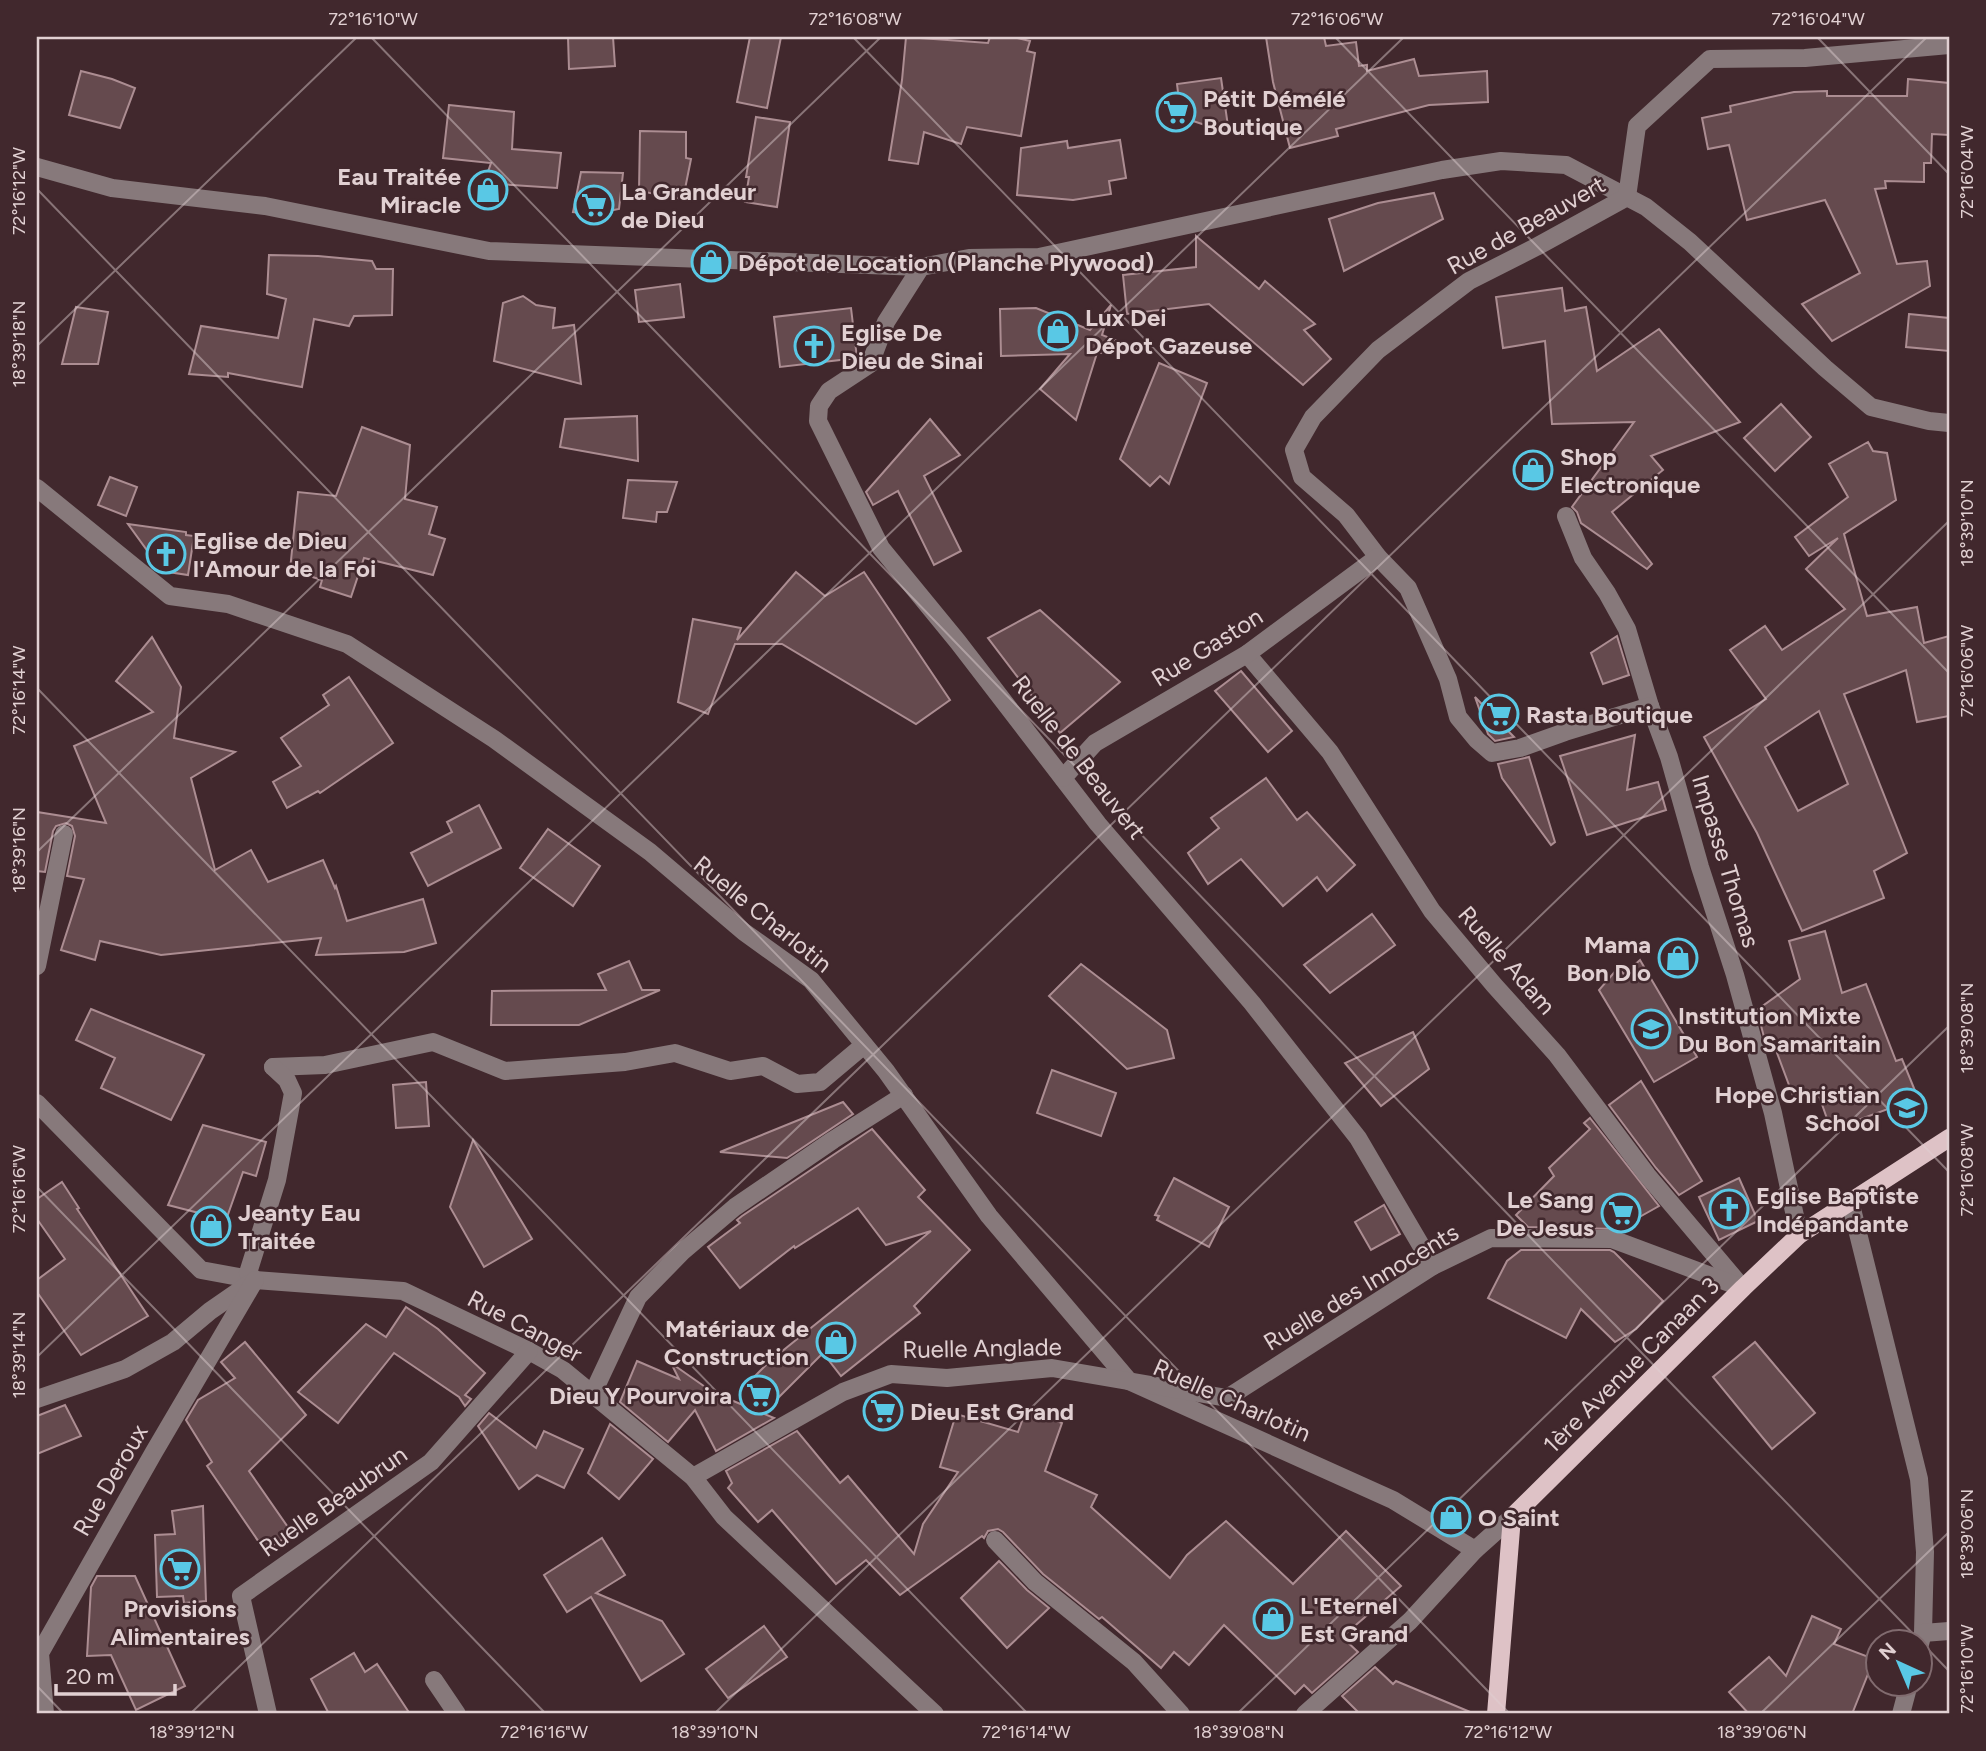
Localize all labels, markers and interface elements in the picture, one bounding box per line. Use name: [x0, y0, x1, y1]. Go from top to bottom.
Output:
text: 72°16'10"W: [328, 8, 419, 30]
text: 72°16'08"W: [808, 8, 902, 30]
text: 72°16'06"W: [1291, 8, 1384, 30]
text: 72°16'04"W: [1771, 8, 1865, 30]
place label: Pétit Démélé Boutique: [1203, 84, 1346, 141]
supermarket icon: Pétit Démélé Boutique: [1155, 91, 1197, 133]
text: 72°16'04"W: [1956, 125, 1978, 219]
text: 72°16'12"W: [8, 146, 30, 235]
place label: Eau Traitée Miracle: [337, 162, 461, 219]
shop icon: Eau Traitée Miracle: [467, 169, 509, 211]
street label: Rue de Beauvert: [1442, 170, 1610, 280]
place label: La Grandeur de Dieu: [621, 177, 756, 234]
supermarket icon: La Grandeur de Dieu: [573, 184, 615, 226]
shop icon: Dépot de Location (Planche Plywood): [690, 241, 732, 283]
place label: Dépot de Location (Planche Plywood): [738, 248, 1154, 277]
text: 18°39'18"N: [8, 301, 30, 387]
place label: Lux Dei Dépot Gazeuse: [1085, 303, 1252, 360]
shop icon: Lux Dei Dépot Gazeuse: [1037, 310, 1079, 352]
place label: Eglise De Dieu de Sinai: [841, 318, 984, 375]
church icon: Eglise De Dieu de Sinai: [793, 325, 835, 367]
place label: Shop Electronique: [1560, 442, 1700, 499]
shop icon: Shop Electronique: [1512, 449, 1554, 491]
text: 18°39'10"N: [1956, 479, 1978, 567]
place label: Eglise de Dieu l'Amour de la Foi: [193, 526, 376, 583]
church icon: Eglise de Dieu l'Amour de la Foi: [145, 533, 187, 575]
street label: Rue Gaston: [1146, 601, 1268, 693]
text: 72°16'06"W: [1956, 624, 1978, 717]
text: 72°16'14"W: [8, 645, 30, 735]
street label: Ruelle de Beauvert: [1006, 669, 1152, 845]
supermarket icon: Rasta Boutique: [1478, 693, 1520, 735]
place label: Rasta Boutique: [1526, 700, 1693, 729]
street label: Impasse Thomas: [1686, 771, 1766, 951]
text: 18°39'16"N: [8, 807, 30, 893]
street label: Ruelle Charlotin: [688, 849, 838, 979]
street label: Ruelle Adam: [1452, 900, 1562, 1020]
place label: Mama Bon Dlo: [1566, 930, 1651, 987]
shop icon: Mama Bon Dlo: [1657, 937, 1699, 979]
text: 18°39'08"N: [1956, 983, 1978, 1074]
place label: Institution Mixte Du Bon Samaritain: [1678, 1001, 1881, 1058]
school or university icon: Institution Mixte Du Bon Samaritain: [1630, 1008, 1672, 1050]
place label: Hope Christian School: [1715, 1080, 1880, 1137]
school or university icon: Hope Christian School: [1886, 1087, 1928, 1129]
text: 72°16'08"W: [1956, 1123, 1978, 1217]
text: 72°16'16"W: [8, 1144, 30, 1233]
place label: Eglise Baptiste Indépandante: [1756, 1181, 1919, 1238]
place label: Le Sang De Jesus: [1496, 1185, 1594, 1242]
church icon: Eglise Baptiste Indépandante: [1708, 1188, 1750, 1230]
supermarket icon: Le Sang De Jesus: [1600, 1192, 1642, 1234]
place label: Jeanty Eau Traitée: [238, 1198, 361, 1255]
shop icon: Jeanty Eau Traitée: [190, 1205, 232, 1247]
street label: Ruelle des Innocents: [1258, 1217, 1464, 1357]
street label: 1ère Avenue Canaan 3: [1537, 1271, 1725, 1459]
street label: Rue Canger: [463, 1284, 587, 1368]
text: 18°39'14"N: [8, 1311, 30, 1399]
place label: Matériaux de Construction: [664, 1314, 809, 1371]
shop icon: Matériaux de Construction: [815, 1321, 857, 1363]
street label: Ruelle Anglade: [902, 1332, 1062, 1364]
street label: Ruelle Charlotin: [1149, 1352, 1315, 1448]
supermarket icon: Dieu Y Pourvoira: [738, 1374, 780, 1416]
place label: Dieu Y Pourvoira: [549, 1381, 732, 1410]
supermarket icon: Dieu Est Grand: [862, 1390, 904, 1432]
place label: Dieu Est Grand: [910, 1397, 1074, 1426]
street label: Rue Deroux: [66, 1419, 154, 1541]
street label: Ruelle Beaubrun: [254, 1439, 412, 1563]
text: 18°39'06"N: [1956, 1489, 1978, 1579]
shop icon: O Saint: [1430, 1496, 1472, 1538]
place label: O Saint: [1478, 1503, 1560, 1532]
supermarket icon: Provisions Alimentaires: [159, 1548, 201, 1590]
place label: L'Eternel Est Grand: [1300, 1591, 1408, 1648]
place label: Provisions Alimentaires: [110, 1594, 250, 1651]
shop icon: L'Eternel Est Grand: [1252, 1598, 1294, 1640]
text: 72°16'10"W: [1956, 1623, 1978, 1714]
north arrow: [1864, 1628, 1934, 1698]
text: N: [1874, 1638, 1901, 1665]
scale bar: [56, 1653, 175, 1697]
text: 20 m: [66, 1664, 114, 1689]
text: 18°39'12"N: [149, 1721, 235, 1743]
text: 72°16'16"W: [500, 1721, 589, 1743]
text: 18°39'10"N: [671, 1721, 759, 1743]
text: 72°16'14"W: [981, 1721, 1071, 1743]
text: 18°39'08"N: [1194, 1721, 1285, 1743]
text: 72°16'12"W: [1464, 1721, 1553, 1743]
text: 18°39'06"N: [1717, 1721, 1807, 1743]

